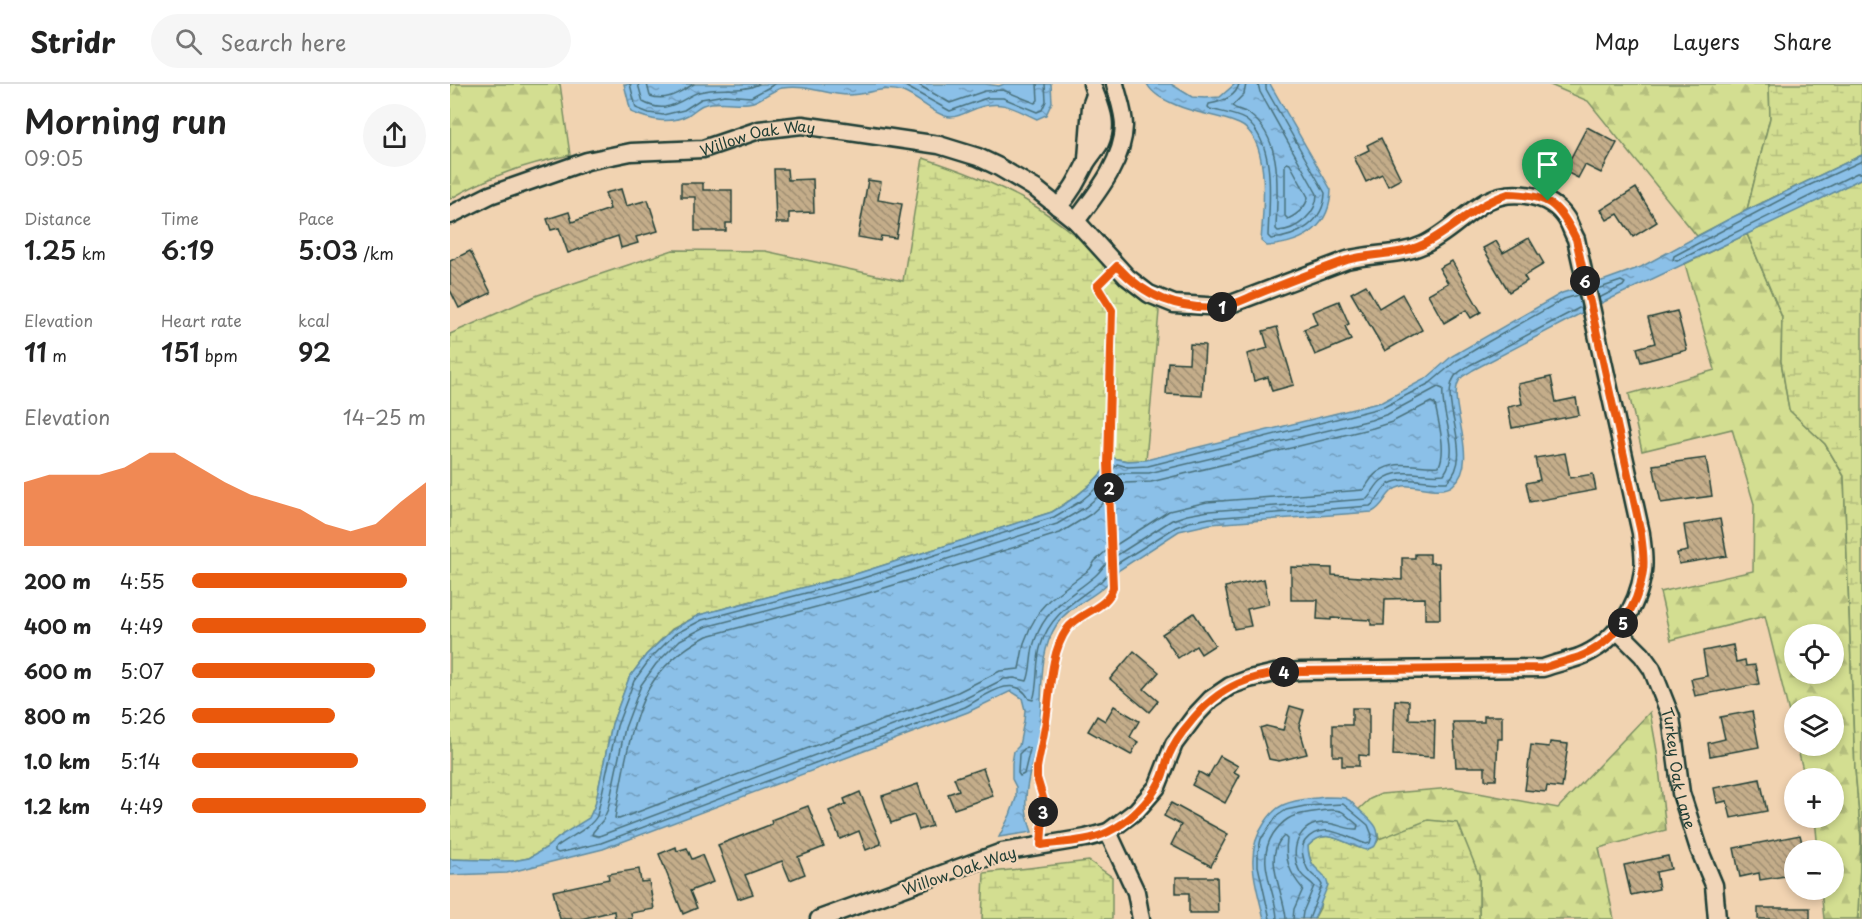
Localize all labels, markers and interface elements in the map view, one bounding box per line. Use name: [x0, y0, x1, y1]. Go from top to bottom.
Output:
search box: [151, 14, 571, 68]
text: Stridr: [30, 20, 115, 63]
icon: search: [172, 25, 205, 58]
text: Search here: [220, 25, 346, 58]
text: Map: [1595, 25, 1639, 57]
text: Layers: [1672, 25, 1740, 57]
text: Share: [1773, 25, 1832, 57]
text: Morning run: [24, 95, 227, 145]
button: share: [363, 104, 426, 167]
street label: Willow Oak Way: [696, 113, 817, 161]
pin: [1522, 139, 1573, 201]
text: 09:05: [24, 143, 83, 173]
icon: arrive: [1531, 148, 1564, 181]
text: Distance: [24, 206, 91, 230]
text: Time: [161, 206, 199, 230]
text: Pace: [298, 206, 334, 230]
text: 1.25: [24, 230, 76, 269]
text: 6:19: [161, 230, 214, 269]
text: 5:03: [298, 230, 358, 269]
text: km: [76, 241, 106, 265]
text: /km: [358, 241, 394, 265]
pin: 6: [1570, 266, 1600, 296]
text: 6: [1579, 269, 1591, 293]
pin: 1: [1207, 292, 1237, 322]
text: 1: [1218, 295, 1226, 319]
text: Elevation: [24, 308, 93, 332]
text: Heart rate: [161, 308, 242, 332]
text: kcal: [298, 308, 330, 332]
text: 11: [24, 332, 47, 371]
text: 151: [161, 332, 199, 371]
text: 92: [298, 332, 331, 371]
text: m: [47, 343, 67, 367]
text: bpm: [199, 343, 238, 367]
text: Elevation: [24, 402, 110, 432]
text: 14–25 m: [343, 402, 426, 432]
pin: 2: [1094, 473, 1124, 503]
text: 2: [1103, 476, 1115, 500]
text: 200 m: [24, 566, 91, 596]
text: 4:55: [120, 566, 165, 596]
pin: 5: [1608, 608, 1638, 638]
text: 400 m: [24, 611, 92, 641]
text: 4:49: [120, 611, 163, 641]
text: 5: [1618, 611, 1628, 635]
map controls: [1784, 624, 1844, 900]
button: locate: [1784, 624, 1844, 684]
text: 600 m: [24, 656, 92, 686]
text: 5:07: [120, 656, 164, 686]
pin: 4: [1269, 657, 1299, 687]
text: 4: [1279, 660, 1289, 684]
button: layers: [1784, 696, 1844, 756]
text: 800 m: [24, 701, 91, 731]
text: 5:26: [120, 701, 166, 731]
street label: Turkey Oak Lane: [1657, 704, 1703, 832]
text: 1.0 km: [24, 746, 91, 776]
text: 5:14: [120, 746, 161, 776]
button: +: [1784, 768, 1844, 828]
text: 1.2 km: [24, 791, 90, 821]
text: 4:49: [120, 791, 163, 821]
pin: 3: [1028, 797, 1058, 827]
text: 3: [1038, 800, 1048, 824]
street label: Willow Oak Way: [899, 840, 1019, 900]
button: −: [1784, 840, 1844, 900]

